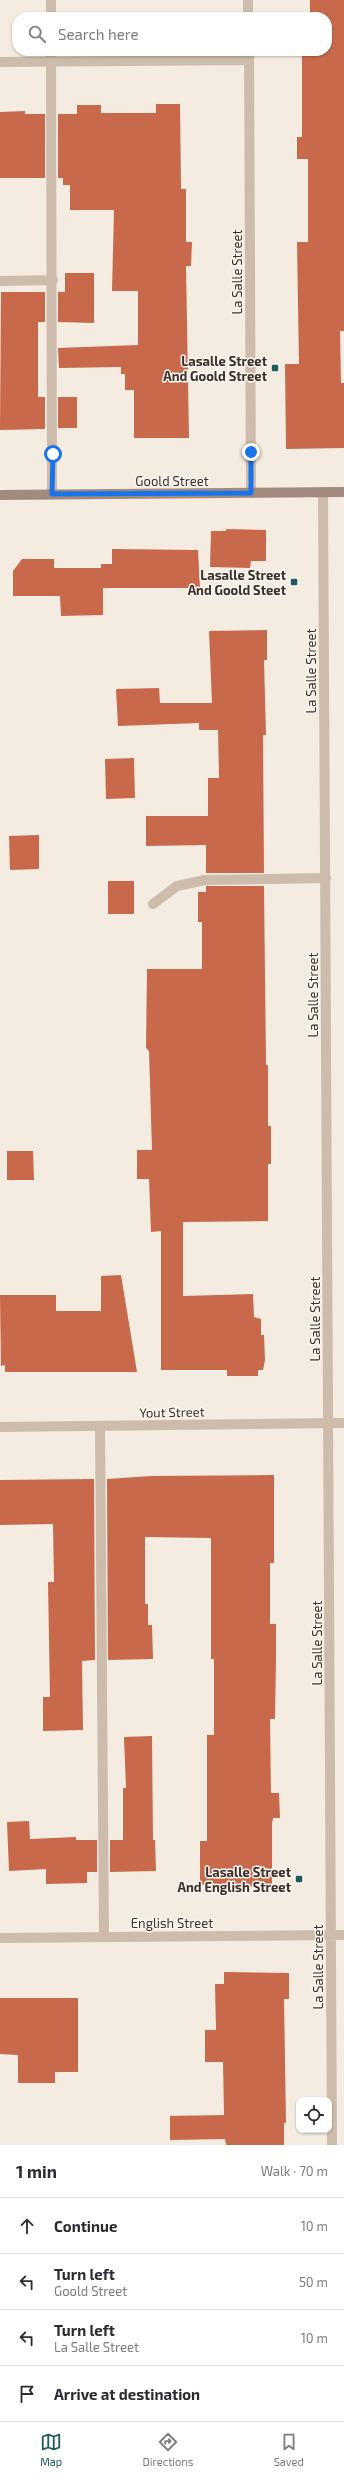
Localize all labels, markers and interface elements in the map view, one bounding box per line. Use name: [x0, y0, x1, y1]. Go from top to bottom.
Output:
search box: [12, 12, 332, 56]
icon: search: [26, 23, 48, 45]
text: Search here: [58, 25, 139, 43]
street label: La Salle Street: [229, 230, 245, 314]
place label: Lasalle Street And Goold Street: [163, 353, 268, 384]
marker: Lasalle Street And Goold Street: [270, 363, 280, 373]
route end: [242, 443, 260, 461]
route start: [44, 445, 62, 463]
street label: Goold Street: [135, 473, 209, 489]
place label: Lasalle Street And Goold Steet: [188, 567, 287, 598]
marker: Lasalle Street And Goold Steet: [289, 577, 299, 587]
street label: La Salle Street: [303, 629, 319, 713]
street label: La Salle Street: [305, 953, 321, 1037]
street label: La Salle Street: [307, 1277, 323, 1361]
street label: Yout Street: [139, 1403, 205, 1421]
street label: La Salle Street: [309, 1601, 325, 1685]
place label: Lasalle Street And English Street: [178, 1864, 292, 1895]
marker: Lasalle Street And English Street: [294, 1874, 304, 1884]
street label: English Street: [131, 1915, 213, 1931]
street label: La Salle Street: [310, 1925, 326, 2009]
map controls: [296, 2097, 332, 2133]
button: locate: [296, 2097, 332, 2133]
text: 1 min: [16, 2161, 57, 2181]
text: Walk · 70 m: [261, 2163, 328, 2179]
icon: ahead: [16, 2215, 38, 2237]
text: Continue: [54, 2217, 117, 2235]
text: 10 m: [301, 2218, 328, 2234]
text: Turn left: [54, 2265, 115, 2283]
icon: left: [16, 2271, 38, 2293]
text: 50 m: [299, 2274, 328, 2290]
text: Goold Street: [54, 2283, 127, 2299]
text: Turn left: [54, 2321, 115, 2339]
icon: left: [16, 2327, 38, 2349]
text: 10 m: [301, 2330, 328, 2346]
text: La Salle Street: [54, 2339, 139, 2355]
icon: arrive: [16, 2383, 38, 2405]
text: Arrive at destination: [54, 2385, 200, 2403]
tab: Map: [40, 2431, 62, 2468]
tab: Directions: [143, 2431, 193, 2468]
tab: Saved: [274, 2431, 304, 2468]

